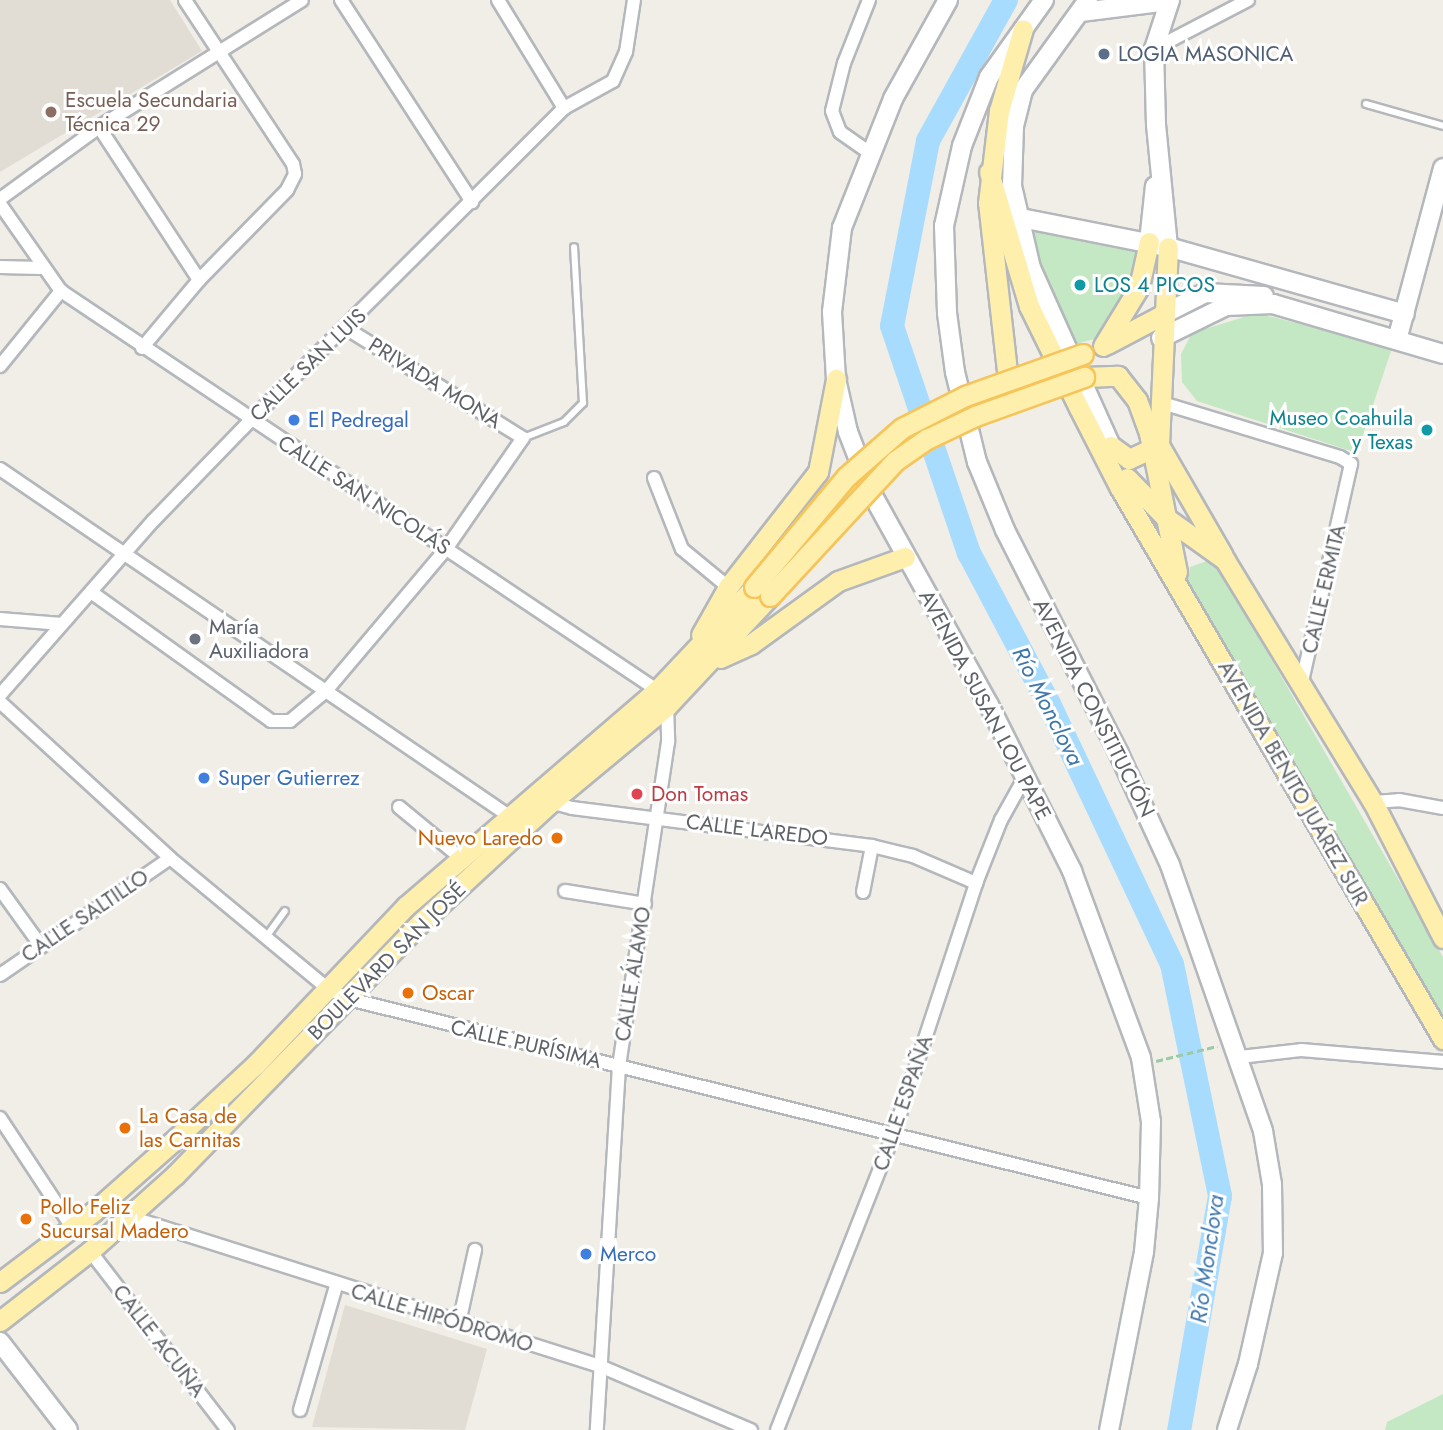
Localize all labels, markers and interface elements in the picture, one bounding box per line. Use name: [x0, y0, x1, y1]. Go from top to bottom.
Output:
place label: LOGIA MASONICA: [1118, 41, 1293, 67]
marker: LOGIA MASONICA: [1096, 46, 1112, 62]
place label: Escuela Secundaria Técnica 29: [65, 87, 237, 137]
marker: Escuela Secundaria Técnica 29: [43, 104, 59, 120]
place label: LOS 4 PICOS: [1094, 272, 1215, 298]
marker: LOS 4 PICOS: [1072, 277, 1088, 293]
street label: CALLE SAN LUIS: [245, 303, 371, 427]
street label: PRIVADA MONA: [364, 332, 506, 434]
place label: Museo Coahuila y Texas: [1270, 405, 1413, 455]
place label: El Pedregal: [308, 407, 409, 433]
marker: El Pedregal: [286, 412, 302, 428]
marker: Museo Coahuila y Texas: [1419, 422, 1435, 438]
street label: CALLE SAN NICOLÁS: [273, 430, 455, 560]
street label: CALLE ERMITA: [1297, 522, 1351, 656]
street label: AVENIDA SUSAN LOU PAPE: [914, 586, 1056, 824]
street label: AVENIDA CONSTITUCIÓN: [1028, 595, 1160, 821]
place label: María Auxiliadora: [209, 614, 309, 664]
marker: María Auxiliadora: [187, 631, 203, 647]
water label: Río Monclova: [1006, 642, 1090, 770]
street label: AVENIDA BENITO JUÁREZ SUR: [1213, 656, 1373, 910]
place label: Super Gutierrez: [218, 765, 360, 791]
marker: Super Gutierrez: [196, 770, 212, 786]
place label: Don Tomas: [651, 781, 748, 807]
marker: Don Tomas: [629, 786, 645, 802]
street label: CALLE LAREDO: [685, 809, 829, 851]
place label: Nuevo Laredo: [418, 825, 543, 851]
marker: Nuevo Laredo: [549, 830, 565, 846]
street label: CALLE SALTILLO: [17, 864, 153, 968]
street label: BOULEVARD SAN JOSÉ: [303, 877, 471, 1045]
street label: CALLE ÁLAMO: [610, 905, 656, 1043]
place label: Oscar: [422, 980, 474, 1006]
marker: Oscar: [400, 985, 416, 1001]
street label: CALLE PURÍSIMA: [448, 1014, 604, 1074]
street label: CALLE ESPAÑA: [868, 1032, 938, 1174]
place label: La Casa de las Carnitas: [139, 1103, 240, 1153]
marker: La Casa de las Carnitas: [117, 1120, 133, 1136]
water label: Río Monclova: [1184, 1193, 1230, 1325]
place label: Pollo Feliz Sucursal Madero: [40, 1194, 189, 1244]
marker: Pollo Feliz Sucursal Madero: [18, 1211, 34, 1227]
place label: Merco: [600, 1241, 656, 1267]
marker: Merco: [578, 1246, 594, 1262]
street label: CALLE HIPÓDROMO: [348, 1278, 536, 1358]
street label: CALLE ACUÑA: [107, 1280, 211, 1402]

